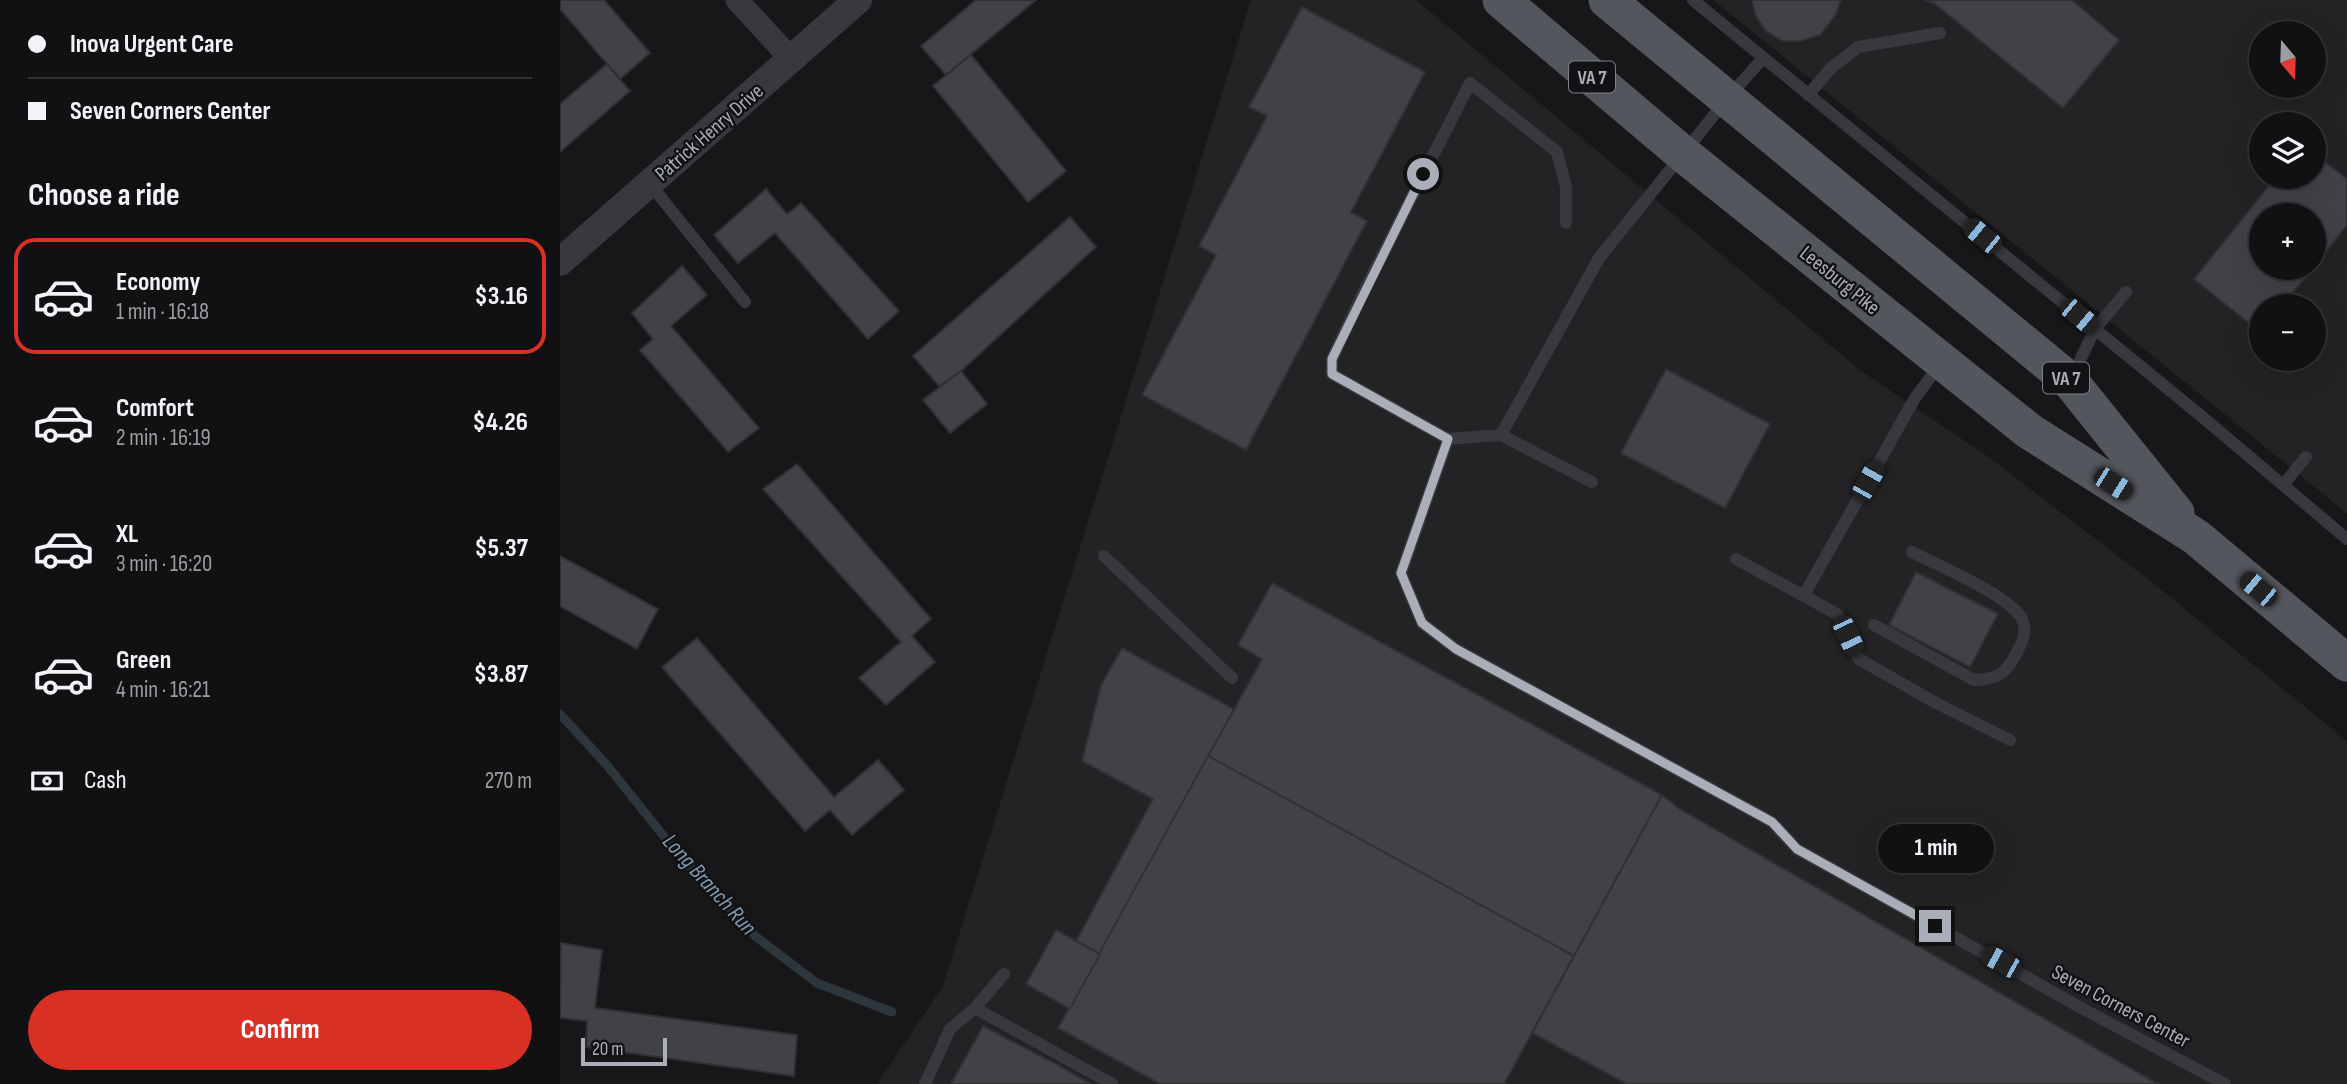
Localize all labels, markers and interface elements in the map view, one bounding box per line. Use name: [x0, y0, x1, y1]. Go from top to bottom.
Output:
north arrow: [2249, 21, 2326, 98]
map controls: [2249, 21, 2326, 371]
text: Inova Urgent Care: [70, 29, 234, 60]
road number: VA 7: [1569, 61, 1615, 92]
street label: Patrick Henry Drive: [650, 79, 769, 186]
text: Seven Corners Center: [70, 96, 271, 127]
button: layers: [2249, 112, 2326, 189]
route start: [1407, 158, 1439, 190]
text: Choose a ride: [28, 176, 180, 215]
button: +: [2249, 203, 2326, 280]
car: [1960, 215, 2005, 257]
street label: Leesburg Pike: [1795, 241, 1885, 320]
icon: car: [32, 265, 95, 328]
text: Economy: [116, 267, 200, 298]
text: $3.16: [474, 281, 528, 312]
car: [2057, 294, 2102, 338]
button: −: [2249, 294, 2326, 371]
text: 1 min · 16:18: [116, 298, 209, 326]
road number: VA 7: [2043, 362, 2089, 394]
icon: car: [32, 391, 95, 454]
text: Comfort: [116, 393, 194, 424]
text: $4.26: [472, 407, 528, 438]
text: 2 min · 16:19: [116, 424, 211, 452]
car: [1849, 458, 1888, 504]
car: [2090, 464, 2137, 504]
icon: car: [32, 517, 95, 580]
text: XL: [116, 519, 138, 550]
text: $5.37: [474, 533, 528, 564]
text: 3 min · 16:20: [116, 550, 212, 578]
car: [2236, 567, 2281, 611]
car: [1830, 613, 1867, 659]
icon: car: [32, 643, 95, 706]
text: Green: [116, 645, 171, 676]
text: $3.87: [474, 659, 528, 690]
text: 4 min · 16:21: [116, 676, 210, 704]
icon: cash: [28, 762, 66, 800]
text: Cash: [84, 765, 127, 796]
text: 270 m: [485, 767, 532, 795]
callout: 1 min: [1877, 824, 1993, 874]
water label: Long Branch Run: [656, 828, 762, 941]
text: 1 min: [1915, 834, 1957, 862]
route end: [1919, 910, 1951, 942]
car: [1978, 943, 2025, 981]
street label: Seven Corners Center: [2047, 959, 2194, 1053]
button: Confirm: [28, 990, 532, 1070]
scale bar: [581, 1035, 667, 1067]
text: 20 m: [592, 1038, 624, 1061]

